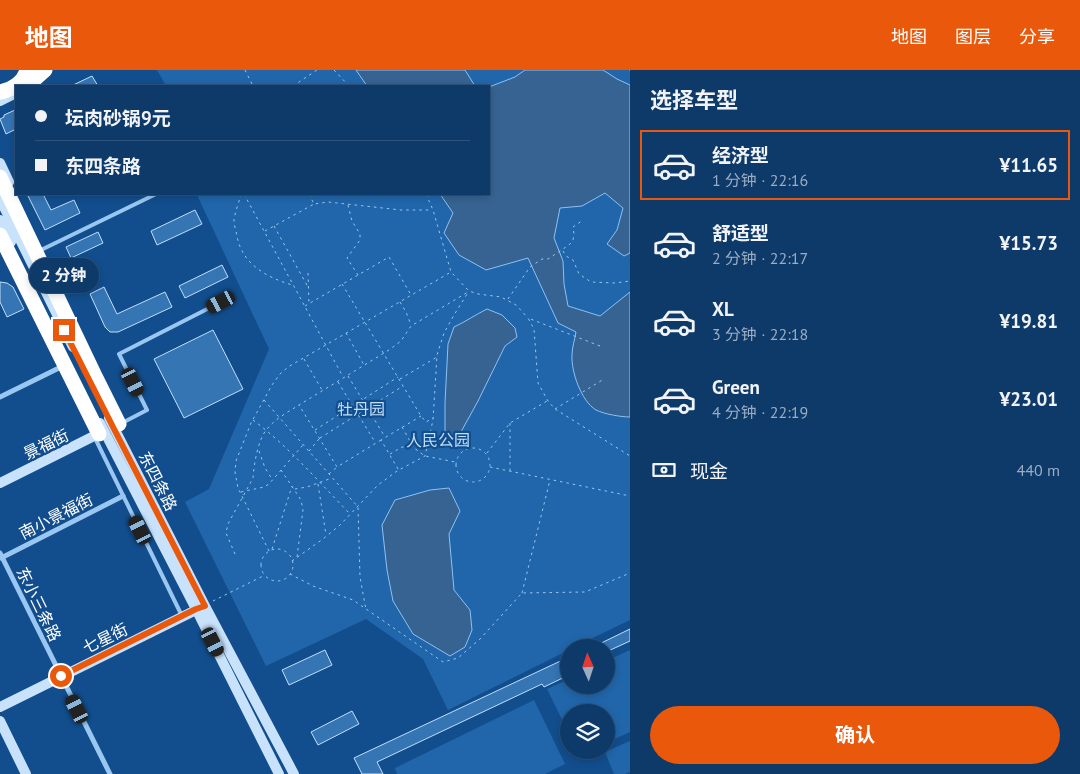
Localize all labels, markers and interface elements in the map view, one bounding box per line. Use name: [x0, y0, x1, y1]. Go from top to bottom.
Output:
text: 地图: [25, 22, 73, 53]
text: 地图: [891, 25, 927, 48]
text: 图层: [955, 25, 991, 48]
text: 分享: [1019, 25, 1055, 48]
text: 选择车型: [650, 86, 738, 114]
text: 坛肉砂锅9元: [65, 106, 171, 130]
icon: car: [652, 143, 697, 188]
text: 经济型: [712, 143, 769, 167]
text: ¥11.65: [999, 153, 1058, 177]
text: 东四条路: [65, 154, 141, 178]
text: 1 分钟 · 22:16: [712, 170, 808, 190]
icon: car: [652, 221, 697, 266]
text: 舒适型: [712, 221, 769, 245]
text: ¥15.73: [999, 231, 1058, 255]
text: 2 分钟 · 22:17: [712, 248, 808, 268]
callout: 2 分钟: [29, 258, 99, 292]
text: 2 分钟: [41, 265, 87, 285]
car: [204, 289, 237, 315]
text: XL: [712, 297, 734, 321]
icon: car: [652, 299, 697, 344]
text: ¥19.81: [999, 309, 1058, 333]
route end: [53, 319, 75, 341]
text: 3 分钟 · 22:18: [712, 324, 808, 344]
car: [119, 365, 146, 399]
text: Green: [712, 375, 760, 399]
icon: car: [652, 377, 697, 422]
text: ¥23.01: [999, 387, 1058, 411]
park label: 牡丹园: [337, 399, 385, 419]
text: 4 分钟 · 22:19: [712, 402, 808, 422]
street label: 景福街: [20, 424, 72, 464]
park label: 人民公园: [406, 430, 470, 450]
street label: 东四条路: [135, 448, 181, 514]
icon: cash: [650, 456, 678, 484]
text: 现金: [690, 459, 728, 483]
text: 440 m: [1017, 460, 1060, 480]
street label: 南小景福街: [16, 489, 96, 543]
car: [126, 513, 153, 547]
street label: 东小三条路: [12, 564, 66, 644]
street label: 七星街: [79, 618, 131, 658]
car: [199, 625, 226, 659]
north arrow: [560, 639, 615, 694]
map controls: [560, 639, 615, 759]
route start: [50, 665, 72, 687]
car: [63, 692, 90, 726]
button: layers: [560, 704, 615, 759]
button: 确认: [650, 706, 1060, 764]

